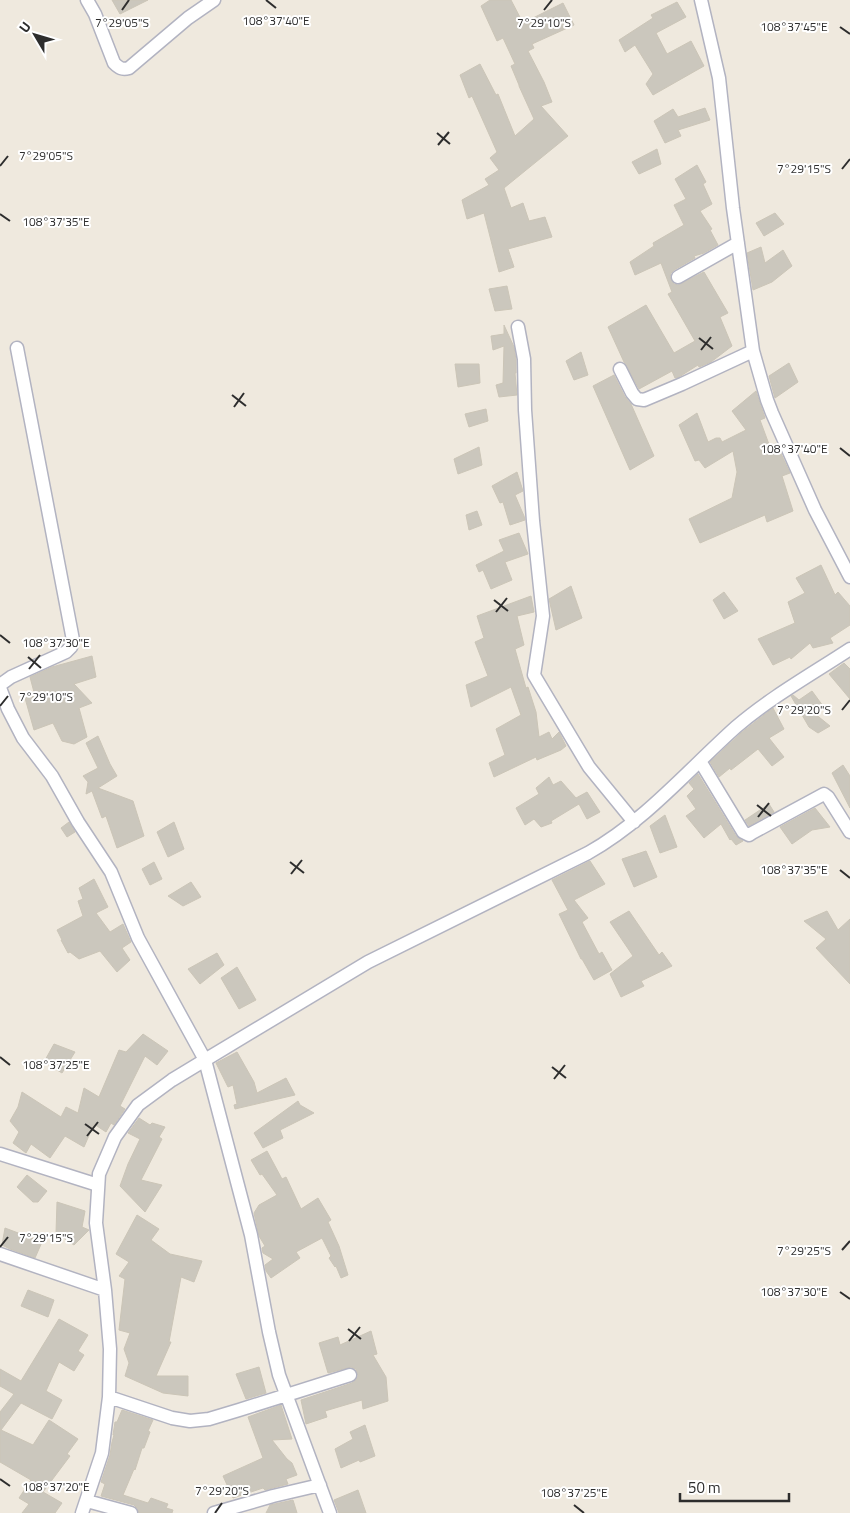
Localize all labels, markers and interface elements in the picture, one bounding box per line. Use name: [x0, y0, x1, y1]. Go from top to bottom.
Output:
north arrow: [10, 10, 60, 60]
text: 108°37'40"E: [242, 11, 310, 30]
text: 7°29'05"S: [95, 13, 149, 32]
text: 7°29'10"S: [517, 13, 571, 32]
text: U: [13, 17, 35, 37]
text: 108°37'45"E: [760, 17, 828, 36]
text: 7°29'05"S: [19, 146, 73, 165]
text: 7°29'15"S: [777, 159, 831, 178]
text: 108°37'35"E: [22, 212, 90, 231]
text: 108°37'40"E: [760, 439, 828, 458]
text: 108°37'30"E: [22, 633, 90, 652]
text: 7°29'10"S: [19, 687, 73, 706]
text: 7°29'20"S: [777, 700, 831, 719]
text: 108°37'35"E: [760, 860, 828, 879]
text: 108°37'25"E: [22, 1055, 90, 1074]
text: 7°29'15"S: [19, 1228, 73, 1247]
text: 7°29'25"S: [777, 1241, 831, 1260]
text: 108°37'30"E: [760, 1282, 828, 1301]
scale bar: [680, 1470, 789, 1502]
text: 50 m: [688, 1476, 721, 1499]
text: 108°37'20"E: [22, 1477, 90, 1496]
text: 7°29'20"S: [195, 1481, 249, 1500]
text: 108°37'25"E: [540, 1483, 608, 1502]

